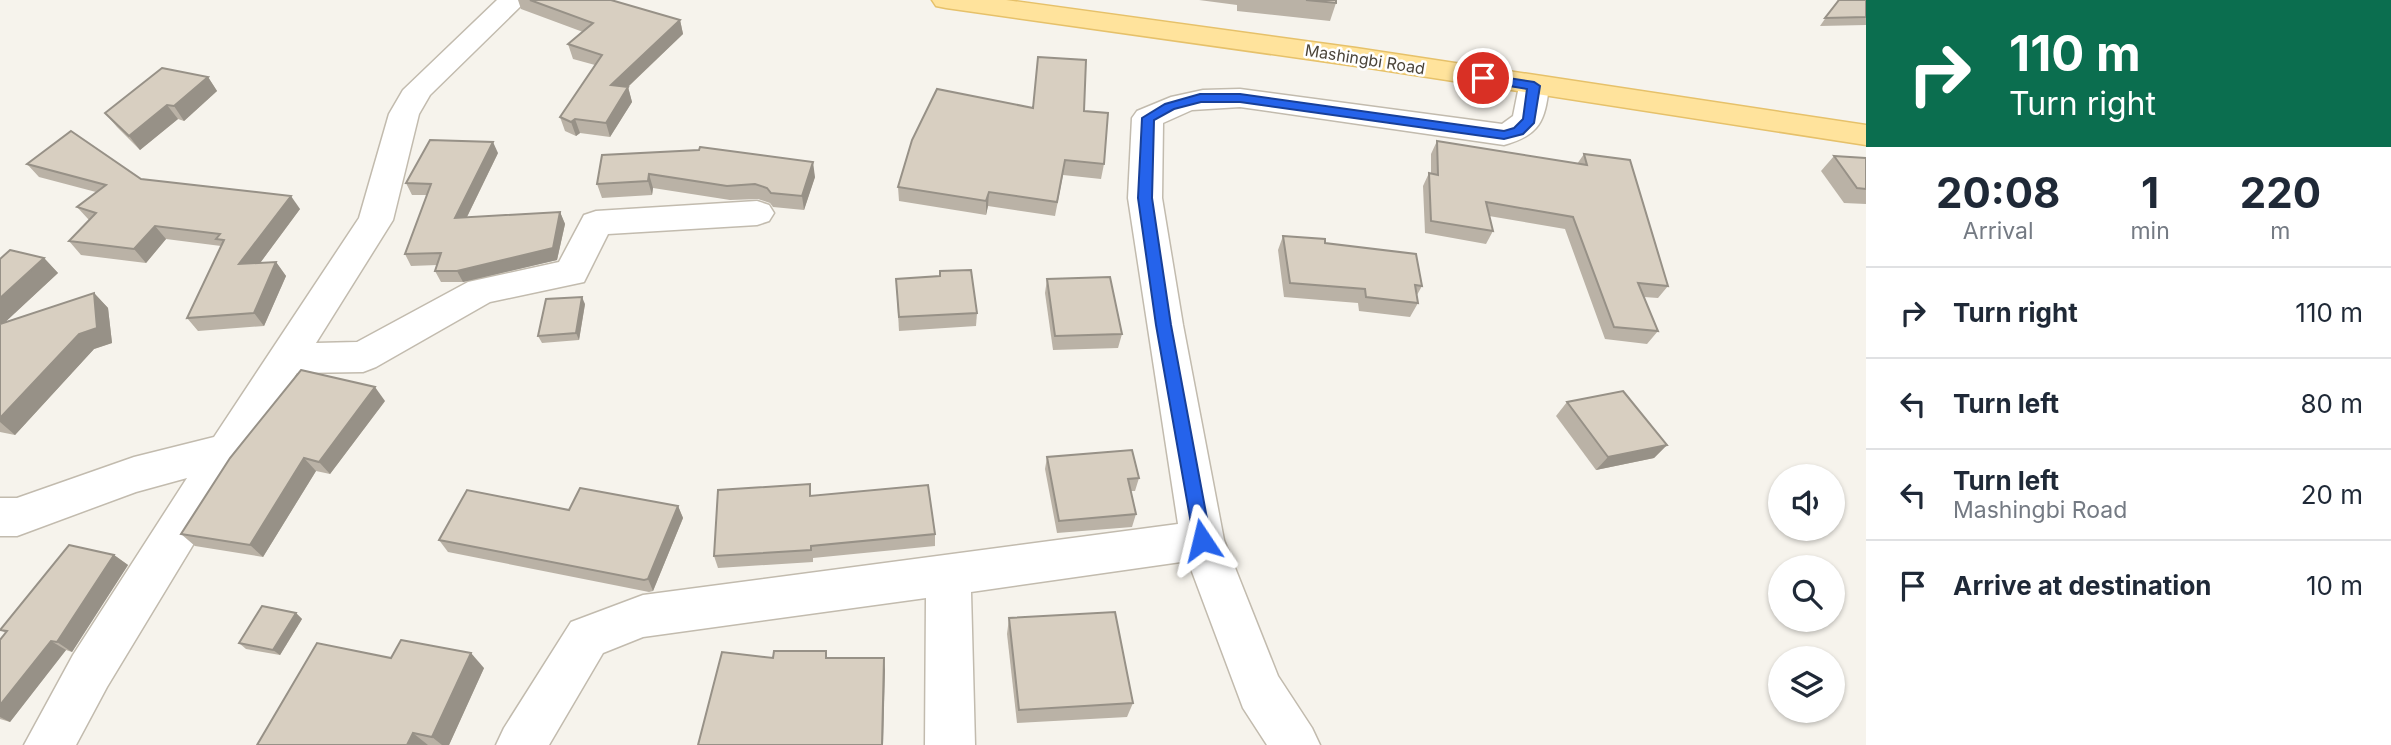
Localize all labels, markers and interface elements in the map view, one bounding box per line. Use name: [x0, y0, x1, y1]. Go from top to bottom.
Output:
text: 110 m: [2009, 24, 2141, 83]
icon: right: [1894, 28, 1985, 119]
street label: Mashingbi Road: [1304, 40, 1426, 78]
pin: [1453, 48, 1513, 108]
icon: arrive: [1464, 59, 1502, 97]
text: Turn right: [2009, 84, 2156, 123]
text: 20:08: [1936, 167, 2060, 218]
text: 1: [2141, 167, 2159, 218]
text: 220: [2240, 167, 2321, 218]
text: Arrival: [1963, 217, 2034, 245]
text: min: [2130, 217, 2170, 245]
text: m: [2270, 217, 2290, 245]
icon: right: [1894, 294, 1932, 332]
text: Turn right: [1953, 297, 2078, 328]
text: 110 m: [2295, 297, 2363, 328]
icon: left: [1894, 385, 1932, 423]
text: Turn left: [1953, 388, 2059, 419]
text: 80 m: [2300, 388, 2363, 419]
map controls: [1768, 464, 1845, 723]
button: sound: [1768, 464, 1845, 541]
text: Turn left: [1953, 465, 2059, 496]
icon: left: [1894, 476, 1932, 514]
text: 20 m: [2301, 479, 2363, 510]
text: Mashingbi Road: [1953, 496, 2127, 524]
position arrow: [1165, 503, 1239, 577]
button: search: [1768, 555, 1845, 632]
icon: arrive: [1894, 567, 1932, 605]
text: Arrive at destination: [1953, 570, 2212, 601]
text: 10 m: [2306, 570, 2363, 601]
button: layers: [1768, 646, 1845, 723]

